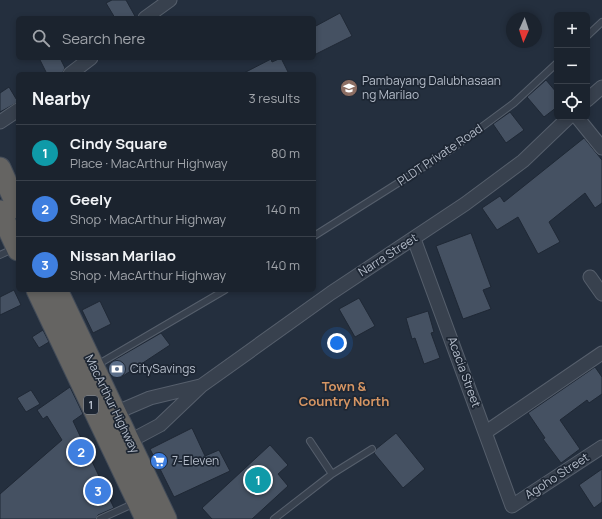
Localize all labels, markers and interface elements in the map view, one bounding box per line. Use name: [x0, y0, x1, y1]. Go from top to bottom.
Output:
north arrow: [506, 12, 542, 48]
map controls: [554, 12, 590, 120]
button: +: [554, 12, 590, 48]
search box: [16, 16, 316, 60]
icon: search: [30, 27, 52, 49]
text: Search here: [62, 28, 145, 49]
button: −: [554, 48, 590, 84]
place label: Pambayang Dalubhasaan ng Marilao: [362, 72, 501, 103]
school or university icon: Pambayang Dalubhasaan ng Marilao: [339, 78, 359, 98]
button: locate: [554, 84, 590, 120]
text: Nearby: [32, 87, 90, 110]
text: 3 results: [248, 89, 300, 107]
street label: PLDT Private Road: [394, 120, 486, 189]
text: Cindy Square: [70, 133, 167, 154]
text: 1: [42, 144, 48, 162]
text: 80 m: [271, 144, 300, 162]
text: Place · MacArthur Highway: [70, 154, 228, 172]
text: Geely: [70, 189, 112, 210]
text: 2: [41, 200, 49, 218]
text: 140 m: [266, 200, 300, 218]
text: Shop · MacArthur Highway: [70, 210, 226, 228]
street label: Narra Street: [355, 229, 421, 280]
text: Nissan Marilao: [70, 245, 176, 266]
text: 3: [41, 256, 49, 274]
text: 140 m: [266, 256, 300, 274]
text: Shop · MacArthur Highway: [70, 266, 226, 284]
your location: [327, 333, 347, 353]
street label: Acacia Street: [444, 334, 485, 410]
street label: MacArthur Highway: [81, 352, 144, 457]
bank icon: CitySavings: [107, 359, 127, 379]
place label: CitySavings: [130, 360, 196, 377]
district label: Town & Country North: [299, 377, 389, 410]
road number: 1: [84, 396, 98, 414]
pin: 2: [68, 437, 94, 467]
street label: Agoho Street: [521, 448, 592, 503]
supermarket icon: 7-Eleven: [149, 451, 169, 471]
place label: 7-Eleven: [172, 452, 219, 469]
pin: 1: [245, 465, 271, 495]
pin: 3: [85, 476, 111, 506]

